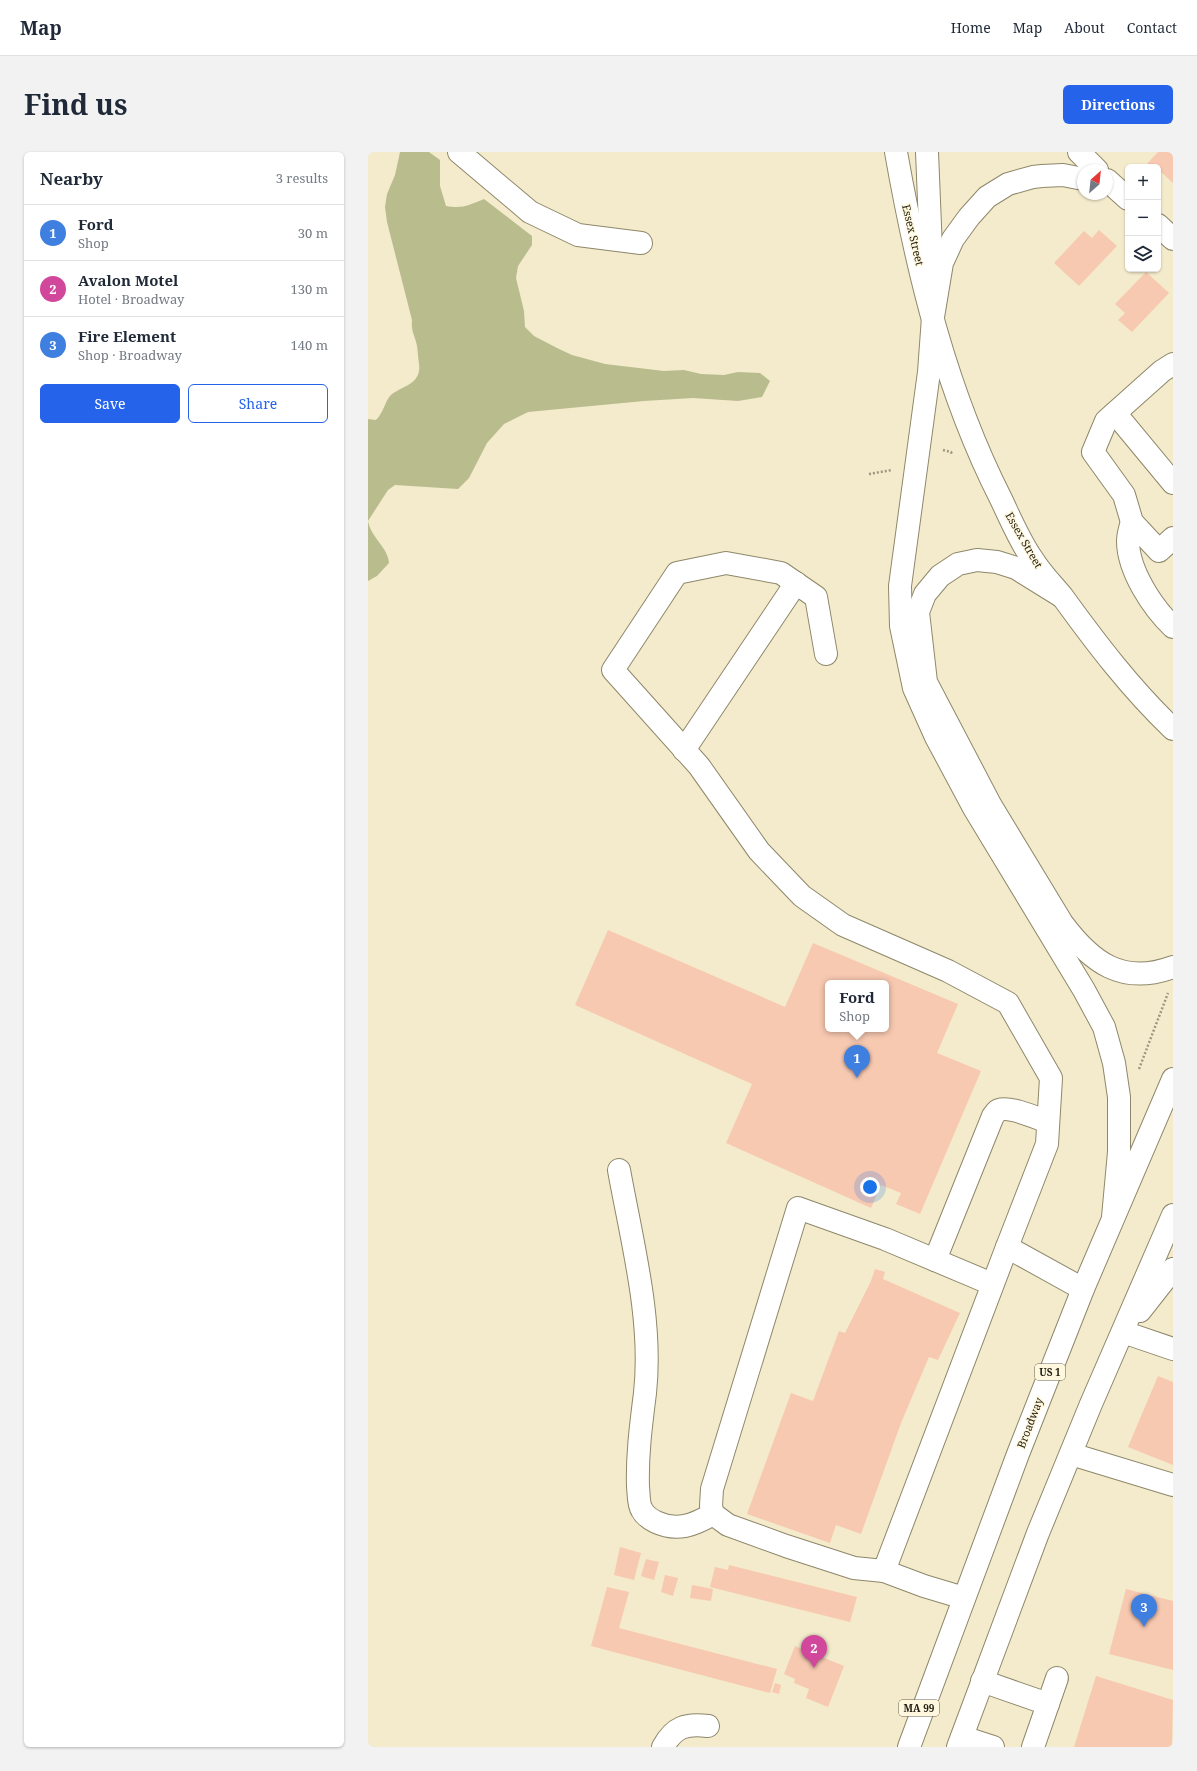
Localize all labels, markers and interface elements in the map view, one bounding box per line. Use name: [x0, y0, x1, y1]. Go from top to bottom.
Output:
text: Map: [20, 15, 62, 41]
text: Home: [951, 18, 991, 37]
text: Map: [1013, 18, 1042, 37]
text: About: [1064, 18, 1105, 37]
text: Contact: [1127, 18, 1177, 37]
text: Find us: [24, 85, 128, 123]
button: Directions: [1063, 85, 1173, 124]
north arrow: [1077, 164, 1113, 200]
map controls: [1125, 164, 1161, 272]
button: +: [1125, 164, 1161, 200]
text: Nearby: [40, 167, 103, 190]
text: 3 results: [276, 169, 328, 187]
button: −: [1125, 200, 1161, 236]
street label: Essex Street: [899, 203, 928, 267]
text: Ford: [78, 214, 114, 234]
text: 1: [49, 224, 57, 242]
text: 30 m: [298, 224, 328, 242]
text: Shop: [78, 234, 109, 252]
button: layers: [1125, 236, 1161, 272]
text: Avalon Motel: [78, 270, 178, 290]
text: 2: [49, 280, 57, 298]
text: 130 m: [291, 280, 328, 298]
text: Hotel · Broadway: [78, 290, 184, 308]
text: Fire Element: [78, 326, 176, 346]
text: 3: [49, 336, 57, 354]
text: 140 m: [291, 336, 328, 354]
text: Shop · Broadway: [78, 346, 182, 364]
button: Save: [40, 384, 180, 423]
button: Share: [188, 384, 328, 423]
street label: Essex Street: [1002, 509, 1047, 571]
popup: [825, 980, 889, 1032]
text: Ford: [839, 987, 875, 1007]
text: Shop: [839, 1007, 870, 1025]
pin: 1: [844, 1045, 870, 1078]
your location: [860, 1177, 880, 1197]
road number: US 1: [1035, 1364, 1065, 1380]
street label: Broadway: [1013, 1395, 1046, 1450]
pin: 3: [1131, 1594, 1157, 1627]
pin: 2: [801, 1635, 827, 1668]
road number: MA 99: [899, 1700, 939, 1716]

